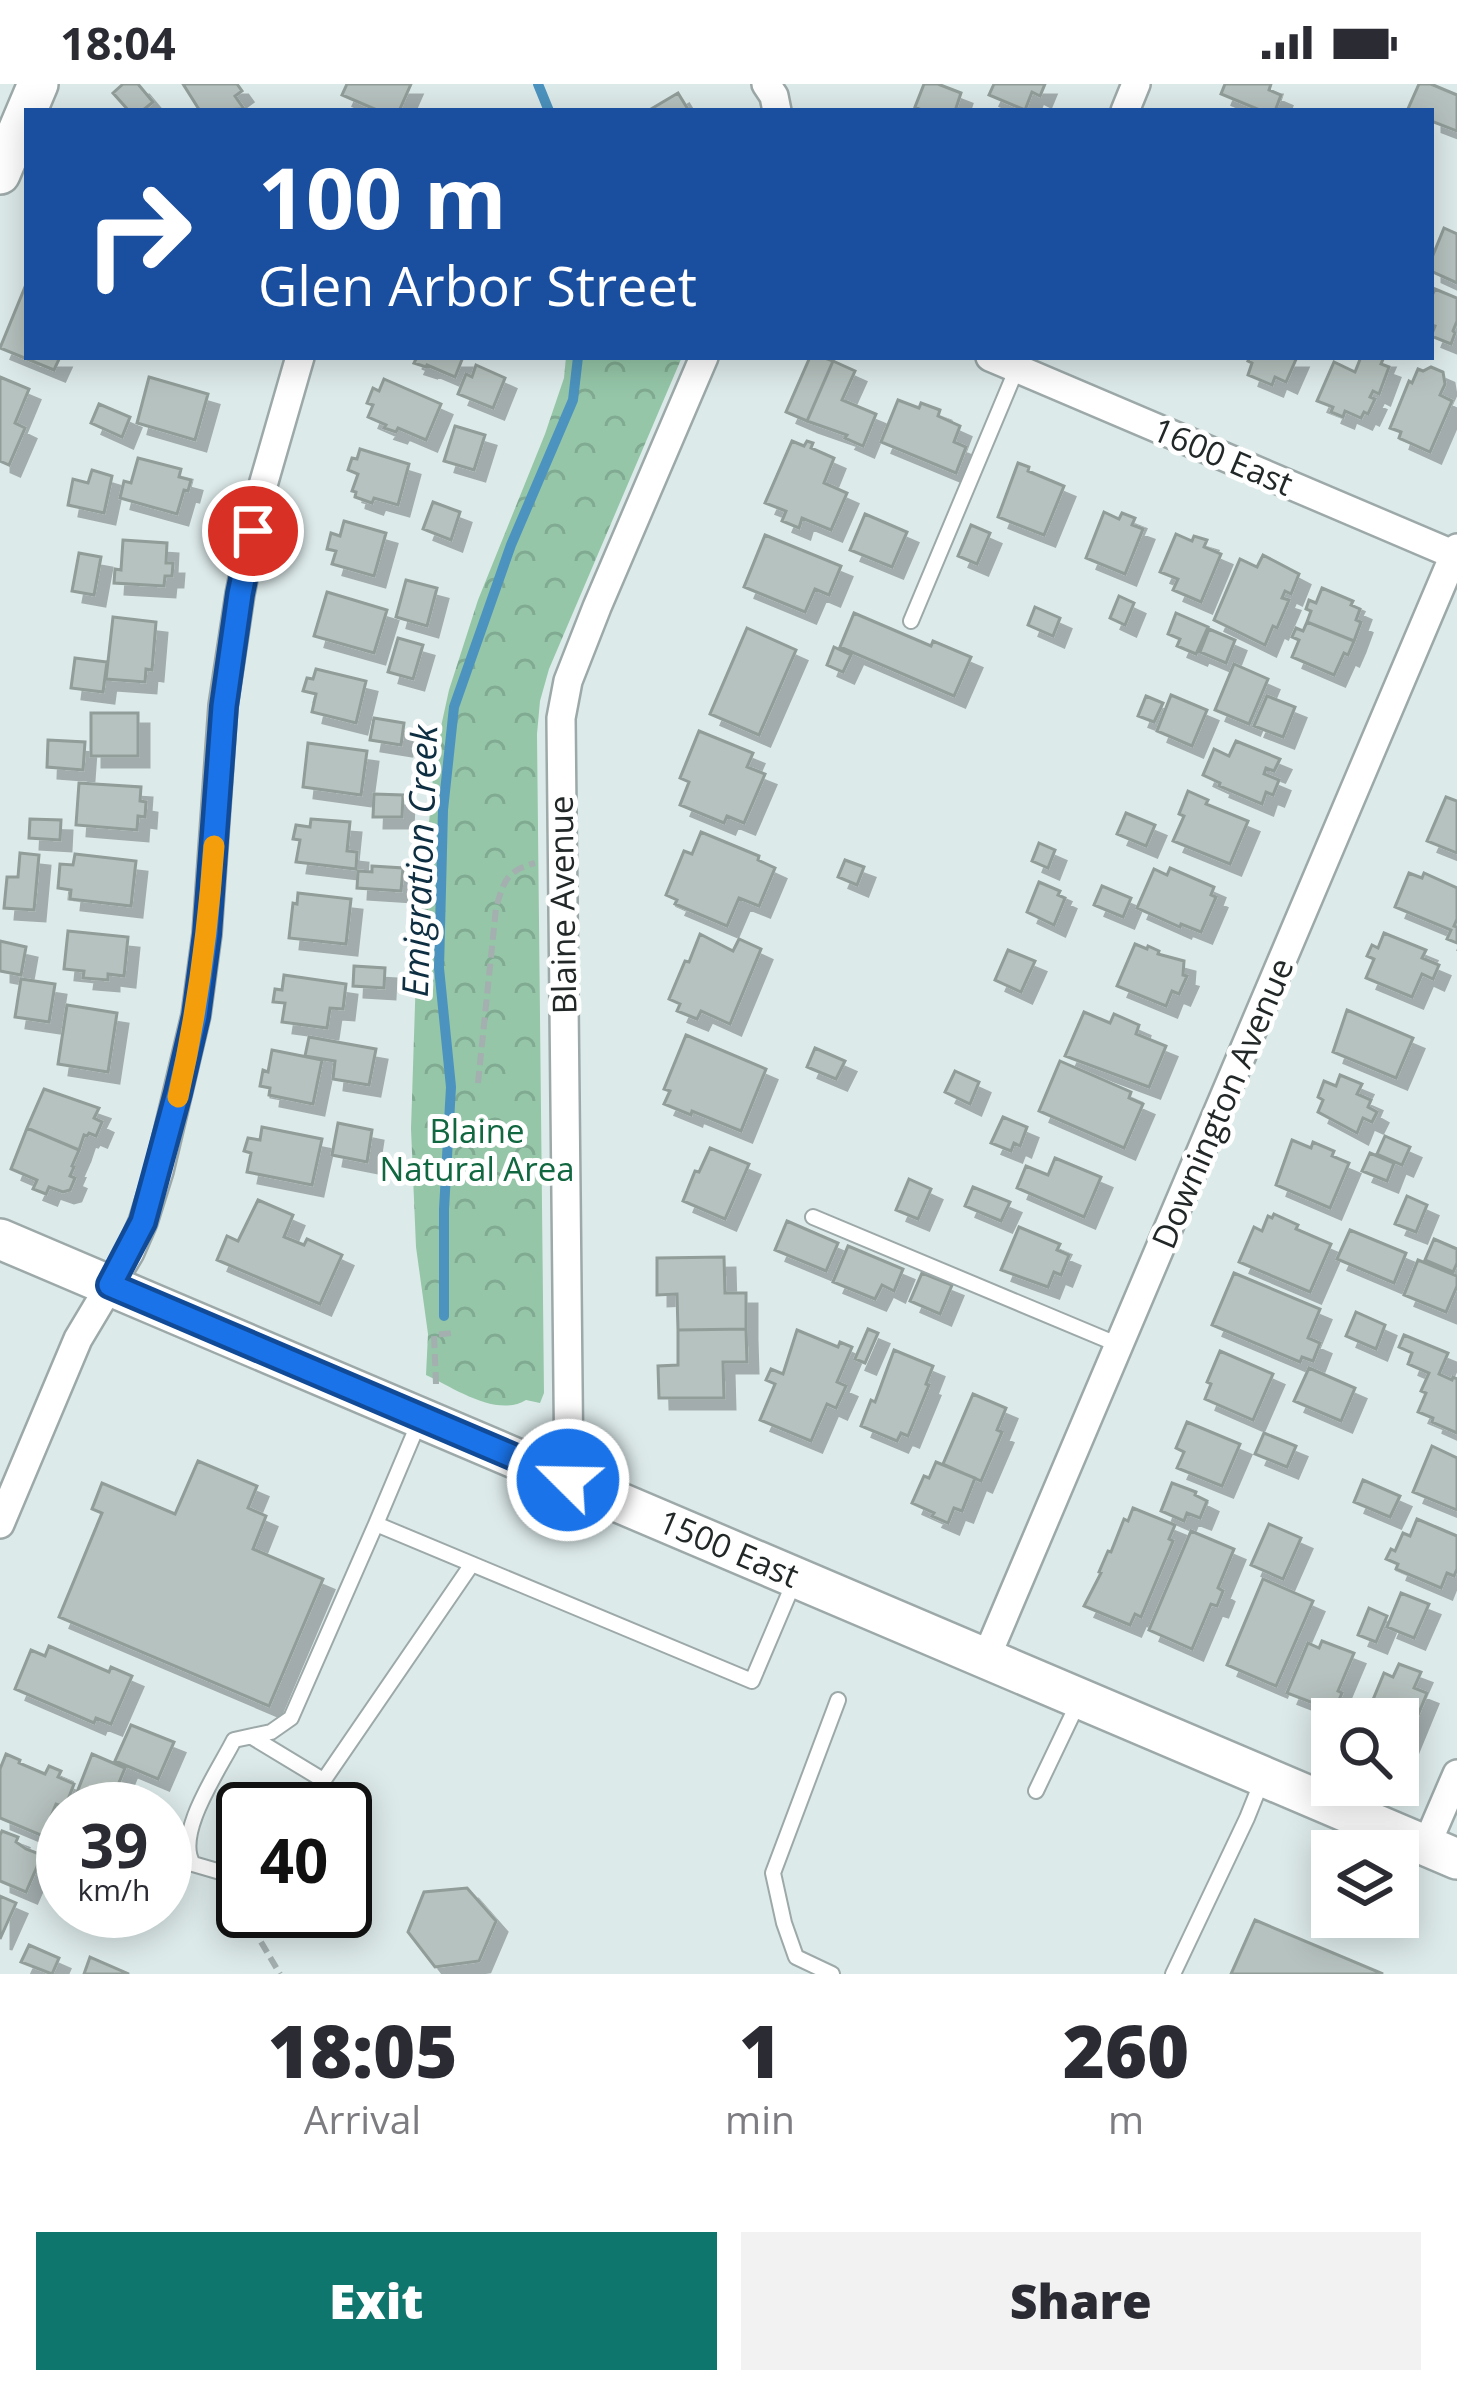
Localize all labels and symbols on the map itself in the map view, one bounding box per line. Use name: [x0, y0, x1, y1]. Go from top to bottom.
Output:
street label: 1600 East: [1146, 406, 1300, 506]
pin: [202, 480, 304, 582]
water label: Emigration Creek: [390, 723, 448, 998]
street label: Blaine Avenue: [538, 795, 586, 1015]
street label: Downington Avenue: [1140, 951, 1304, 1255]
park label: Blaine Natural Area: [379, 1108, 575, 1191]
position arrow: [505, 1417, 631, 1543]
street label: 1500 East: [652, 1498, 806, 1598]
speed limit sign: 40: [216, 1782, 372, 1938]

